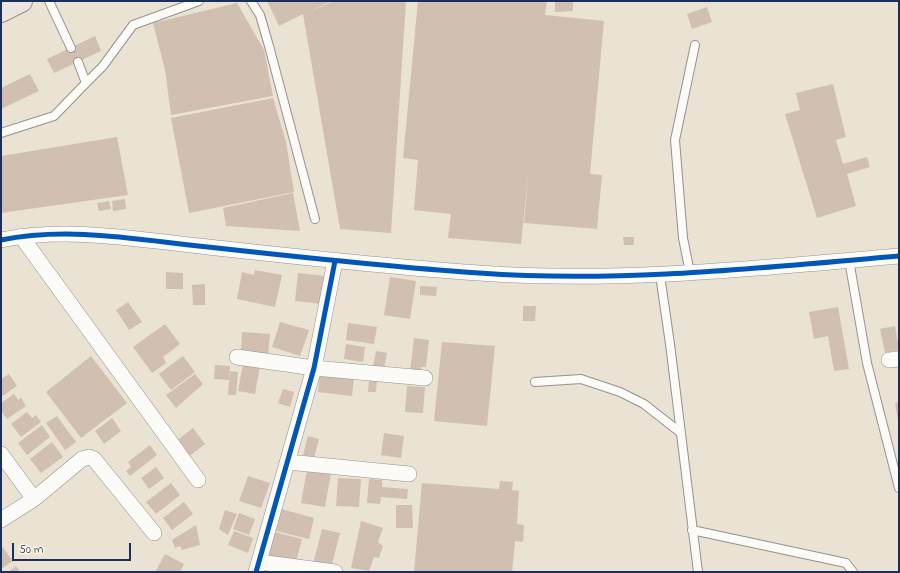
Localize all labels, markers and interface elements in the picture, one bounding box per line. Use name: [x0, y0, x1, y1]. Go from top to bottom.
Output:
scale bar: [14, 535, 133, 561]
text: 50 m: [19, 541, 43, 559]

